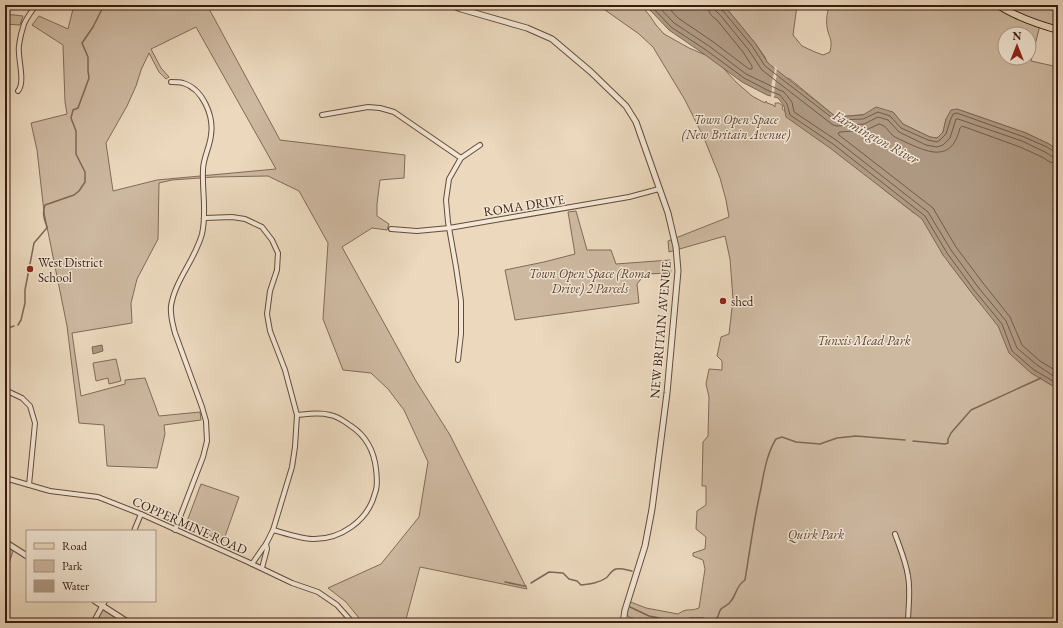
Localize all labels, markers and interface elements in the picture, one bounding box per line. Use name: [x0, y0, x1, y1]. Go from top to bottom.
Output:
north arrow: [997, 26, 1037, 66]
text: N: [1013, 29, 1022, 43]
water label: Farmington River: [829, 105, 923, 168]
park label: Town Open Space (New Britain Avenue): [682, 111, 790, 143]
street label: ROMA DRIVE: [482, 191, 566, 220]
place label: West District School: [38, 254, 103, 286]
street label: NEW BRITAIN AVENUE: [646, 261, 675, 399]
marker: West District School: [25, 264, 35, 274]
park label: Town Open Space (Roma Drive) 2 Parcels: [529, 265, 651, 297]
place label: shed: [731, 293, 754, 310]
marker: shed: [718, 296, 728, 306]
park label: Tunxis Mead Park: [817, 332, 911, 349]
street label: COPPERMINE ROAD: [130, 492, 250, 559]
park label: Quirk Park: [788, 526, 844, 543]
legend: [26, 530, 156, 602]
text: Road: [62, 538, 88, 554]
text: Park: [62, 558, 83, 574]
text: Water: [62, 578, 89, 594]

